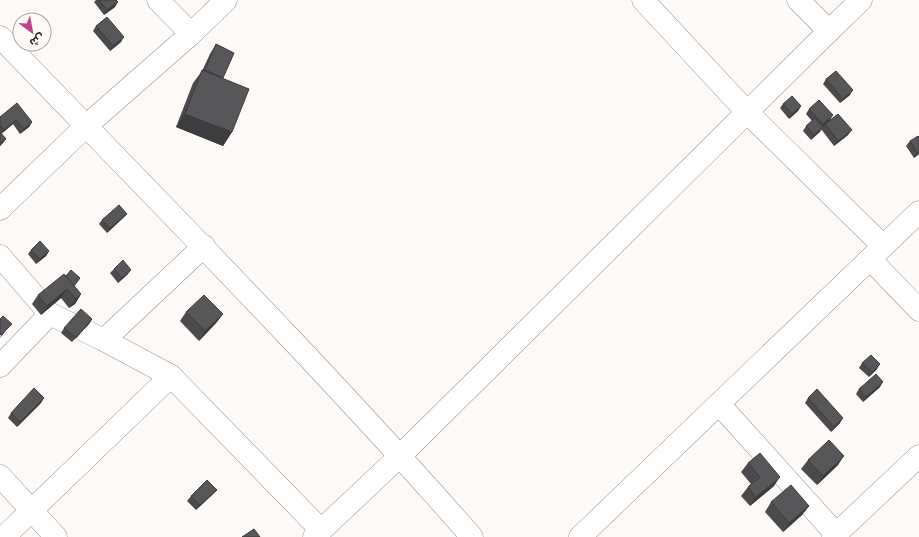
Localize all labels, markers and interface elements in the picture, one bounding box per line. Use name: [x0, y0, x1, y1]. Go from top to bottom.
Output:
north arrow: [12, 12, 52, 52]
text: ش: [27, 31, 47, 50]

